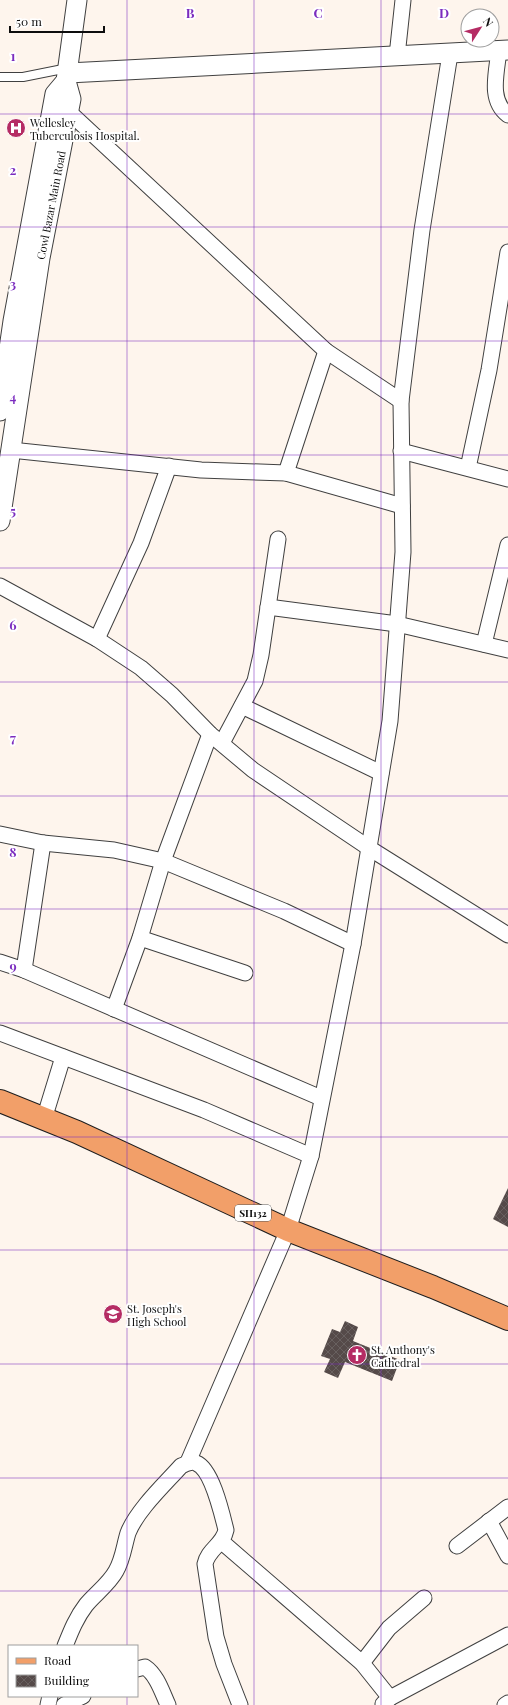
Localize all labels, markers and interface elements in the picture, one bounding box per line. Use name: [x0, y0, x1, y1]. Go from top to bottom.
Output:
text: B: [186, 4, 195, 21]
text: C: [313, 4, 323, 21]
text: D: [439, 4, 449, 21]
scale bar: [10, 8, 104, 34]
north arrow: [460, 8, 500, 48]
text: 50 m: [16, 13, 42, 29]
text: N: [480, 14, 497, 29]
text: 1: [11, 47, 16, 64]
place label: Wellesley Tuberculosis Hospital.: [29, 115, 140, 143]
hospital icon: Wellesley Tuberculosis Hospital.: [5, 117, 27, 139]
street label: Cowl Bazar Main Road: [32, 149, 68, 261]
text: 2: [10, 161, 17, 178]
text: 3: [10, 275, 16, 292]
text: 4: [10, 388, 17, 405]
text: 5: [10, 502, 16, 519]
text: 6: [9, 616, 17, 633]
text: 7: [10, 729, 16, 746]
text: 8: [9, 843, 17, 860]
text: 9: [9, 957, 17, 974]
road number: SH132: [235, 1205, 271, 1221]
place label: St. Joseph's High School: [127, 1301, 186, 1329]
school or university icon: St. Joseph's High School: [102, 1303, 124, 1325]
place label: St. Anthony's Cathedral: [371, 1342, 435, 1370]
church icon: St. Anthony's Cathedral: [346, 1344, 368, 1366]
legend: [8, 1645, 138, 1697]
text: Road: [44, 1652, 71, 1668]
text: Building: [44, 1672, 90, 1688]

